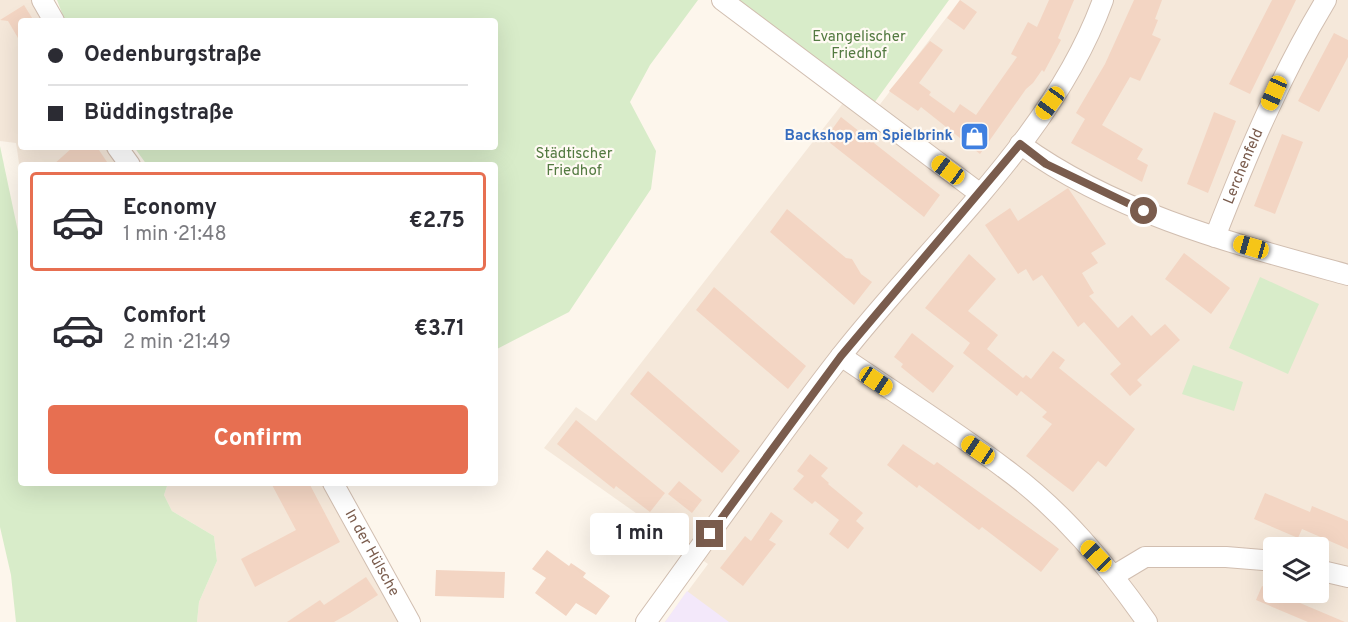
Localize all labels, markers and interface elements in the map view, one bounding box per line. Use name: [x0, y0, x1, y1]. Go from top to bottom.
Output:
park label: Evangelischer Friedhof: [812, 28, 906, 64]
text: Oedenburgstraße: [84, 42, 262, 69]
car: [1258, 73, 1290, 113]
car: [1032, 83, 1068, 123]
text: Büddingstraße: [84, 100, 234, 127]
shop icon: Backshop am Spielbrink: [958, 120, 990, 152]
street label: Lerchenfeld: [1219, 126, 1268, 207]
place label: Backshop am Spielbrink: [784, 127, 953, 146]
park label: Städtischer Friedhof: [536, 145, 613, 181]
car: [928, 152, 968, 188]
icon: car: [51, 195, 105, 249]
text: Economy: [123, 195, 217, 222]
route start: [1130, 197, 1157, 224]
text: €2.75: [409, 208, 465, 235]
text: 1 min · 21:48: [123, 222, 227, 248]
car: [1231, 233, 1271, 261]
icon: car: [51, 303, 105, 357]
text: Comfort: [123, 303, 206, 330]
text: €3.71: [414, 316, 465, 343]
text: 2 min · 21:49: [123, 330, 231, 356]
car: [856, 363, 896, 399]
button: Confirm: [48, 405, 468, 474]
car: [958, 432, 998, 468]
street label: In der Hülsche: [340, 506, 403, 600]
callout: 1 min: [590, 513, 689, 555]
route end: [696, 520, 723, 547]
text: 1 min: [615, 521, 664, 547]
car: [1077, 537, 1115, 575]
map controls: [1263, 537, 1329, 603]
button: layers: [1263, 537, 1329, 603]

